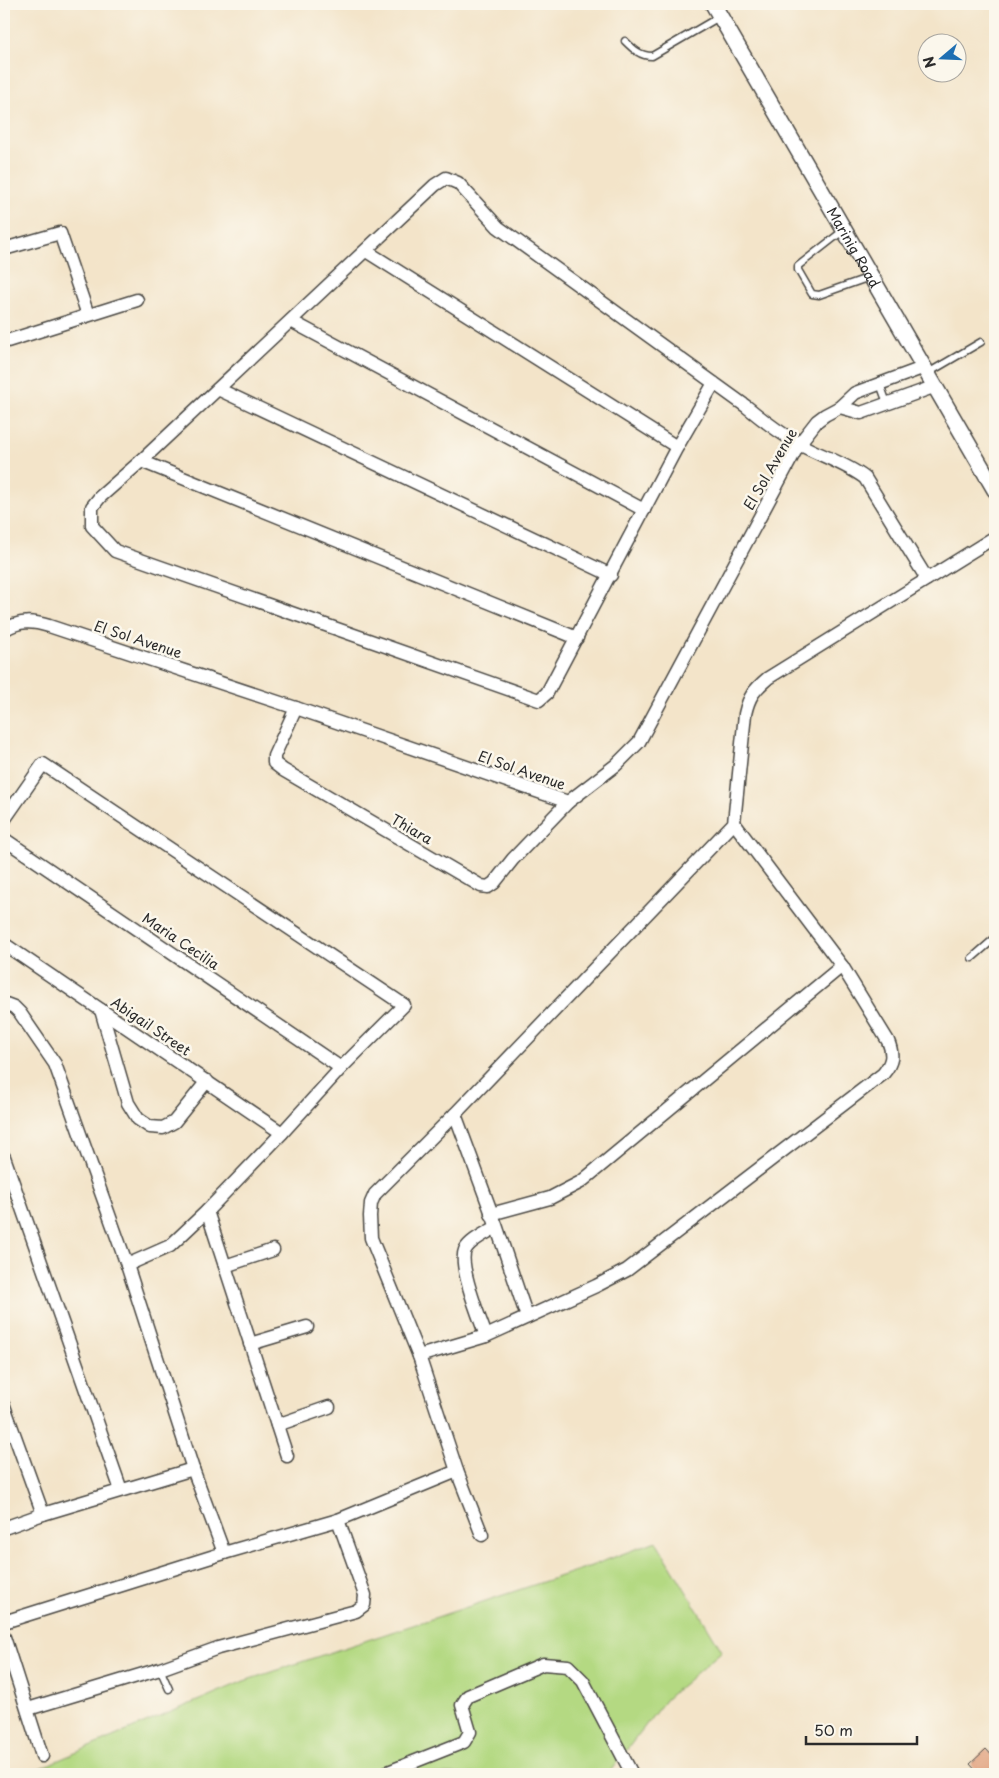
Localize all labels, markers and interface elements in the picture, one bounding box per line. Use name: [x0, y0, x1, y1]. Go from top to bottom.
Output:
north arrow: [916, 32, 966, 82]
text: N: [918, 54, 941, 71]
street label: Marinig Road: [822, 203, 886, 291]
street label: El Sol Avenue: [738, 424, 802, 514]
street label: El Sol Avenue: [91, 615, 185, 663]
street label: El Sol Avenue: [475, 745, 569, 795]
street label: Thiara: [387, 809, 437, 849]
street label: Maria Cecilia: [138, 907, 224, 975]
street label: Abigail Street: [107, 991, 195, 1061]
scale bar: [806, 1713, 918, 1745]
text: 50 m: [814, 1718, 853, 1741]

